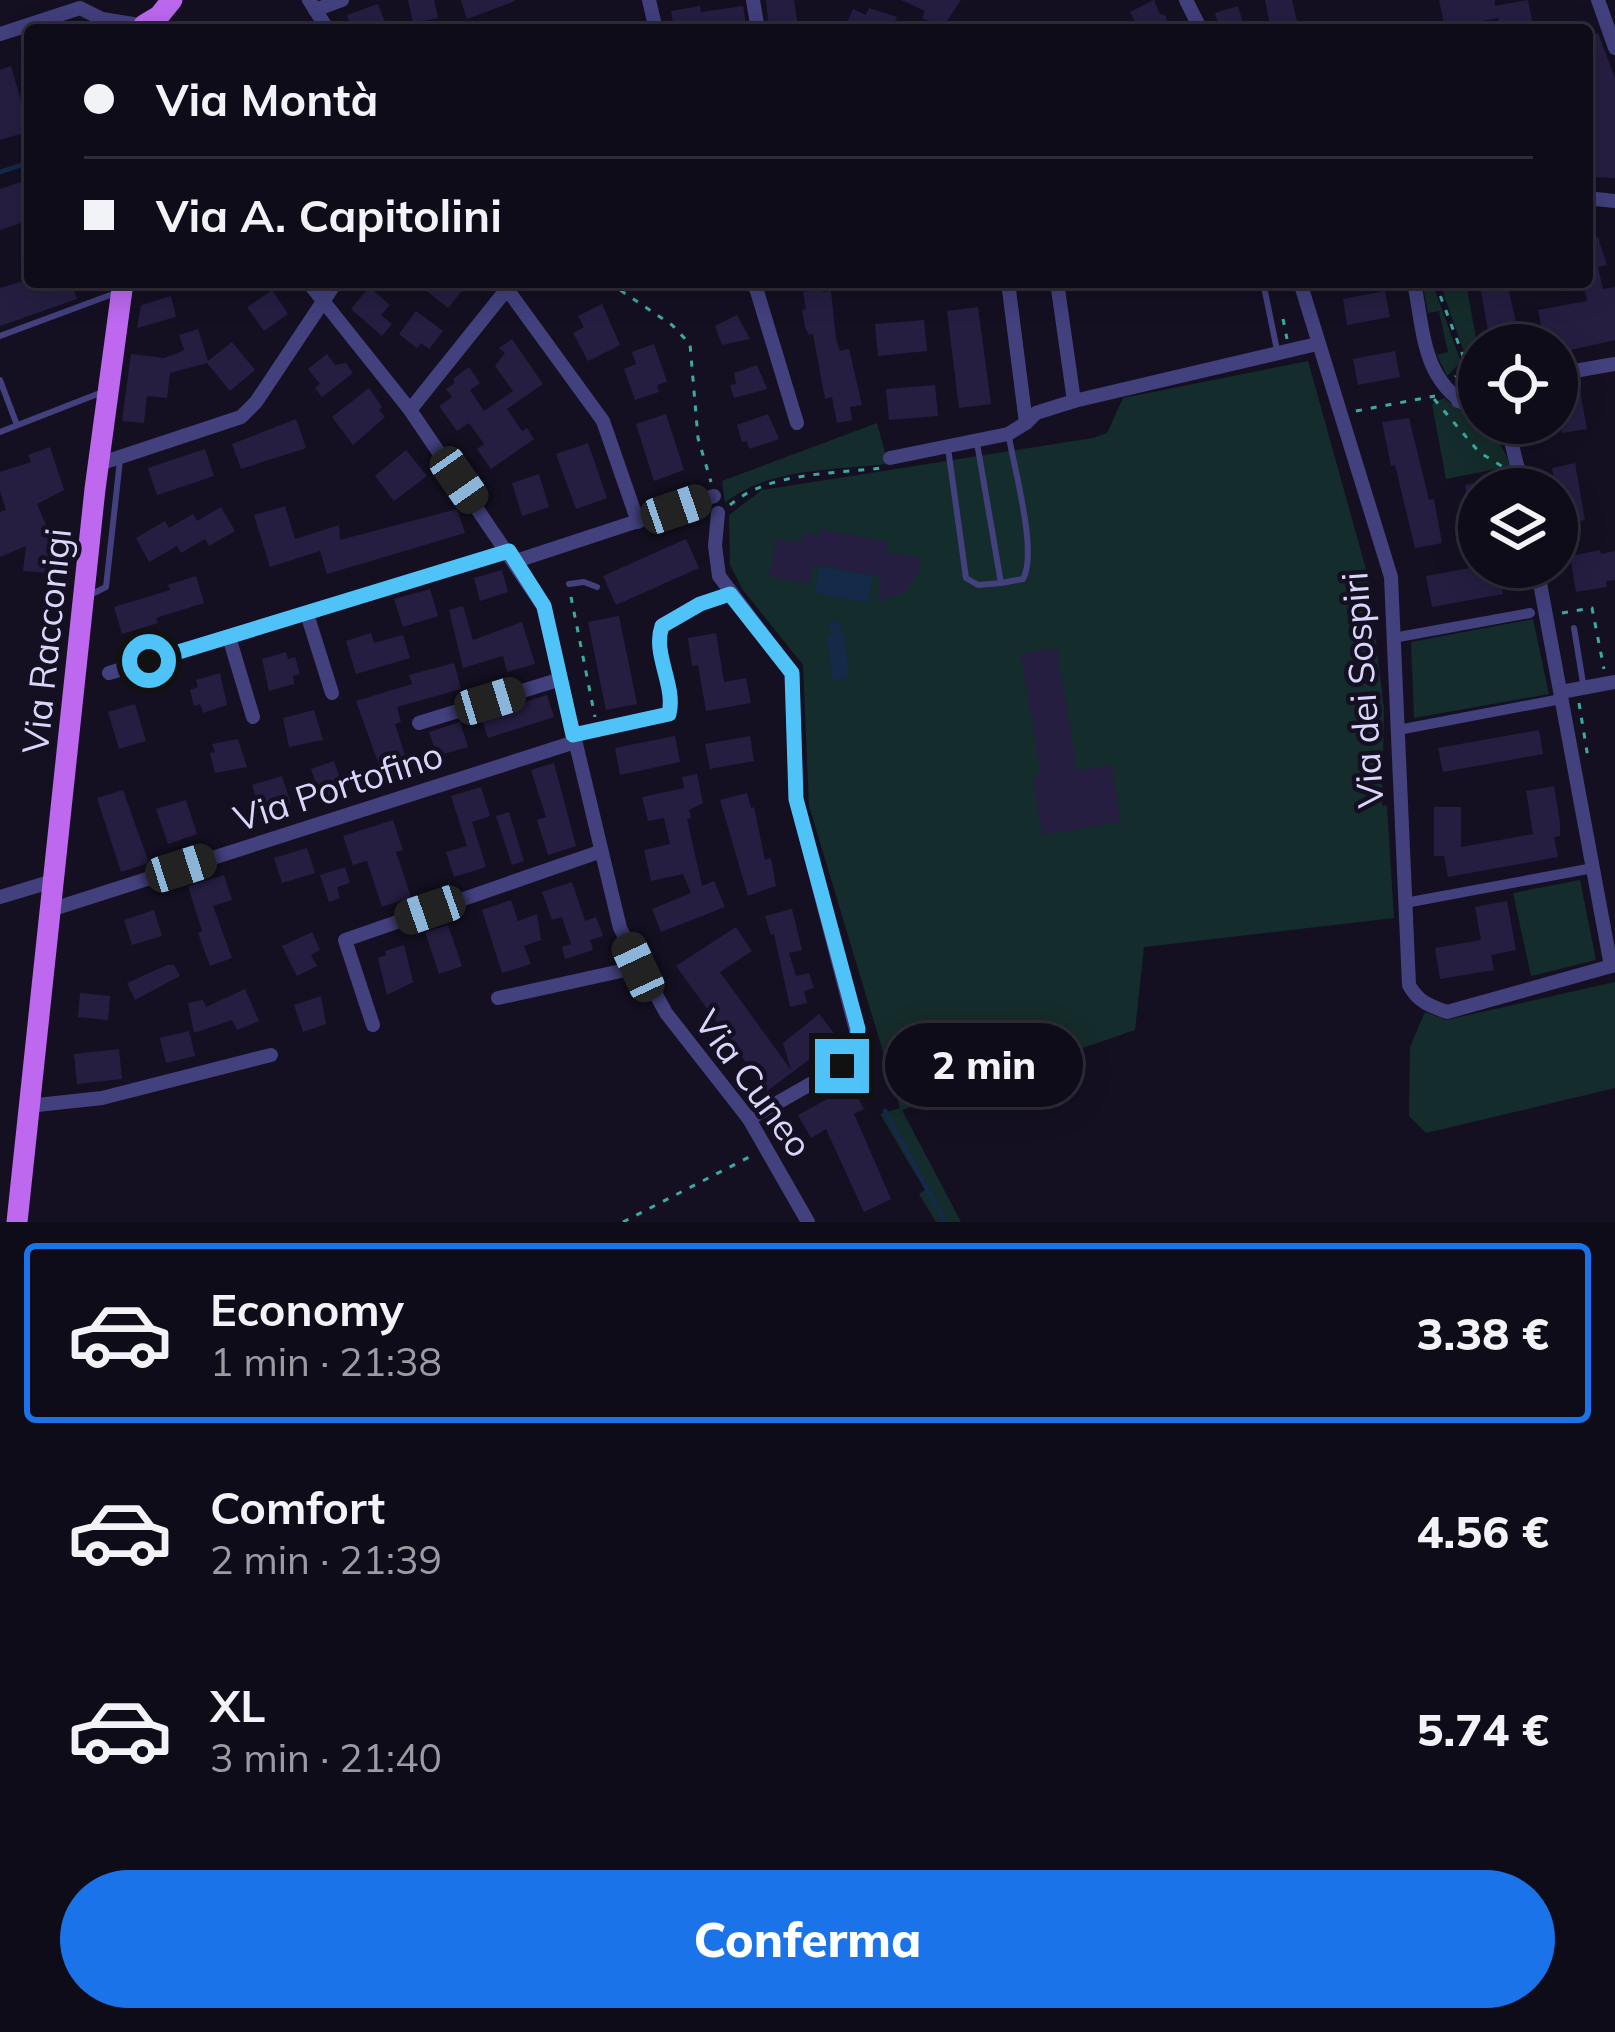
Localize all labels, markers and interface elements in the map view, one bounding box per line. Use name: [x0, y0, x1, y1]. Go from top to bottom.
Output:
text: Via Montà: [156, 71, 378, 127]
text: Via A. Capitolini: [156, 187, 502, 243]
map controls: [1458, 324, 1578, 588]
button: locate: [1458, 324, 1578, 444]
car: [424, 440, 494, 520]
button: layers: [1458, 468, 1578, 588]
car: [636, 480, 716, 538]
street label: Via Racconigi: [12, 526, 80, 756]
street label: Via dei Sospiri: [1331, 570, 1393, 810]
route start: [122, 634, 176, 688]
car: [450, 673, 530, 729]
street label: Via Portofino: [228, 731, 448, 841]
car: [141, 840, 221, 896]
car: [390, 881, 470, 939]
car: [606, 927, 670, 1007]
street label: Via Cuneo: [686, 1001, 822, 1165]
callout: 2 min: [884, 1024, 1082, 1108]
route end: [815, 1039, 869, 1093]
text: 2 min: [932, 1040, 1036, 1089]
icon: car: [66, 1279, 174, 1387]
text: Economy: [210, 1281, 404, 1337]
text: 3.38 €: [1417, 1305, 1549, 1361]
text: 1 min · 21:38: [210, 1337, 442, 1386]
icon: car: [66, 1477, 174, 1585]
text: Comfort: [210, 1479, 385, 1535]
text: 4.56 €: [1417, 1503, 1549, 1559]
text: 2 min · 21:39: [210, 1535, 442, 1584]
icon: car: [66, 1675, 174, 1783]
text: XL: [210, 1677, 265, 1733]
text: 5.74 €: [1417, 1701, 1549, 1757]
text: 3 min · 21:40: [210, 1733, 442, 1782]
button: Conferma: [60, 1870, 1555, 2008]

